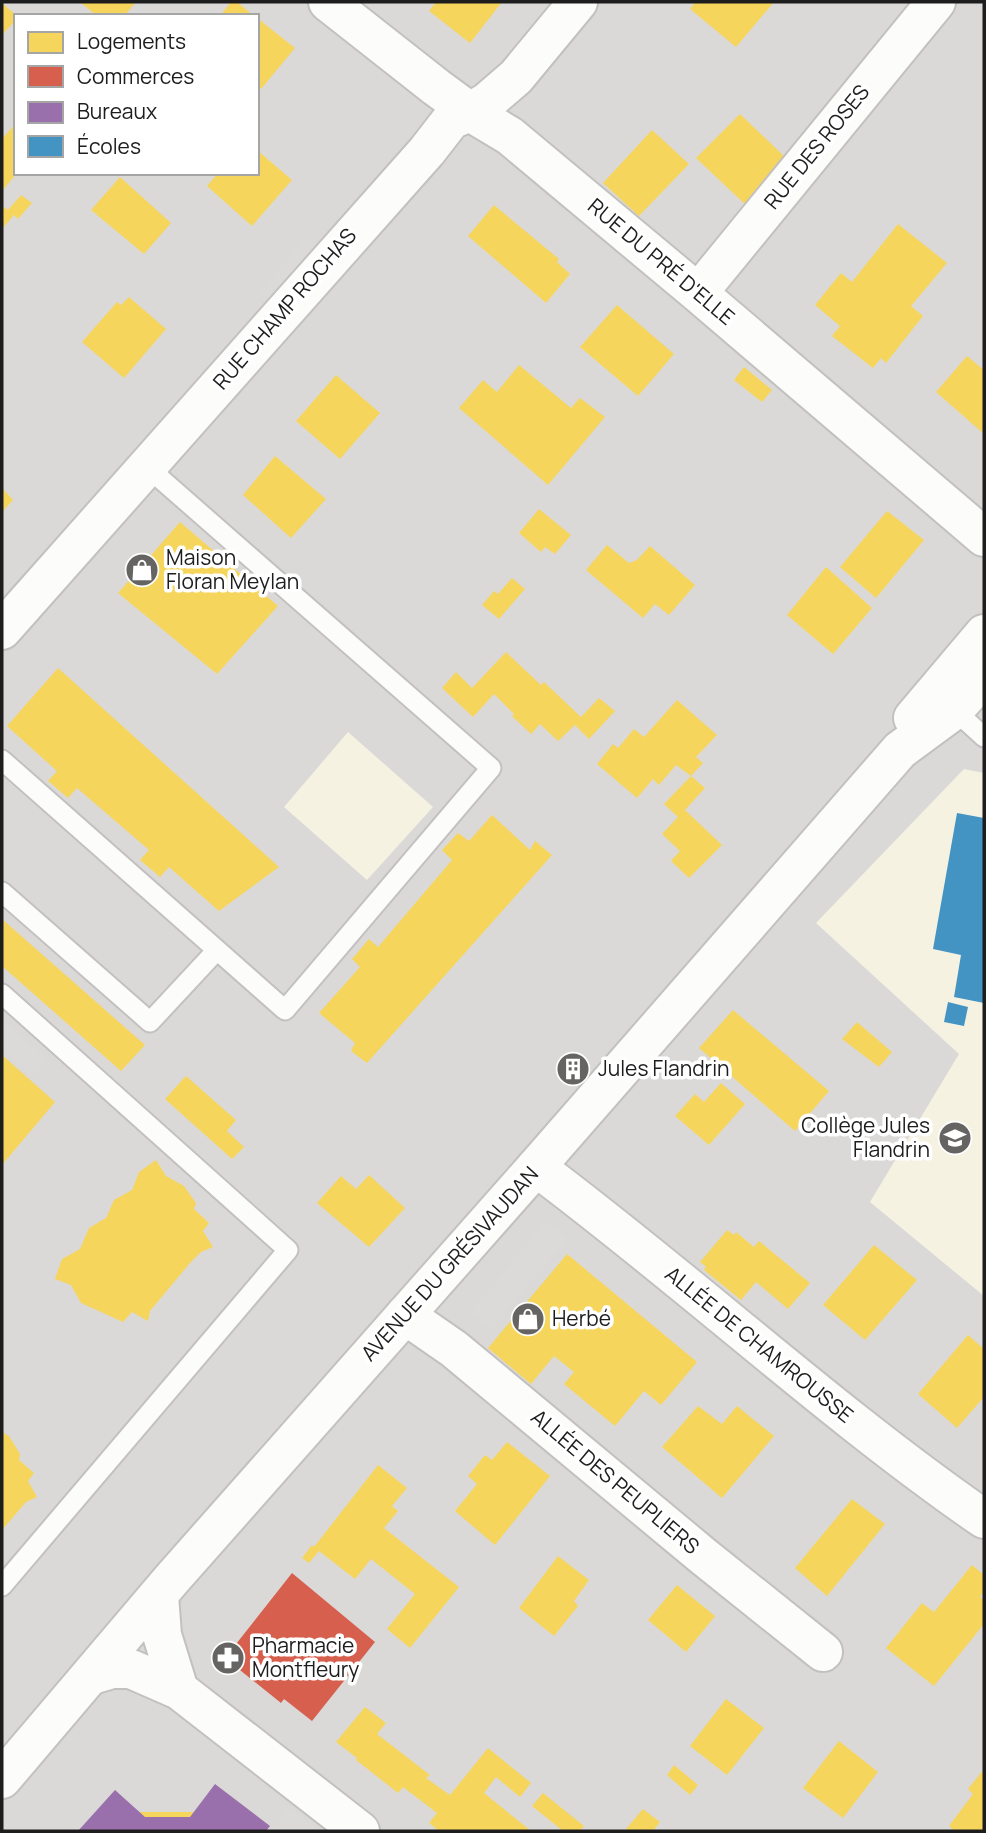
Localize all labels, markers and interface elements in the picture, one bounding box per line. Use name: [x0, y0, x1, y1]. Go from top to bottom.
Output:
legend: [14, 14, 259, 175]
text: Logements: [77, 27, 186, 55]
text: Commerces: [77, 62, 194, 90]
street label: RUE DES ROSES: [757, 78, 875, 214]
text: Bureaux: [77, 97, 157, 125]
text: Écoles: [77, 132, 141, 160]
street label: RUE DU PRÉ D'ELLE: [582, 192, 741, 331]
street label: RUE CHAMP ROCHAS: [206, 222, 362, 395]
place label: Maison Floran Meylan: [166, 543, 299, 595]
shop icon: Maison Floran Meylan: [123, 551, 161, 589]
building icon: Jules Flandrin: [554, 1050, 592, 1088]
place label: Jules Flandrin: [598, 1054, 730, 1082]
place label: Collège Jules Flandrin: [801, 1111, 930, 1163]
school or university icon: Collège Jules Flandrin: [936, 1119, 974, 1157]
street label: AVENUE DU GRÉSIVAUDAN: [354, 1160, 544, 1366]
street label: ALLÉE DE CHAMROUSSE: [660, 1260, 859, 1429]
shop icon: Herbé: [509, 1300, 547, 1338]
place label: Herbé: [552, 1304, 611, 1332]
street label: ALLÉE DES PEUPLIERS: [526, 1403, 706, 1560]
place label: Pharmacie Montfleury: [252, 1631, 359, 1683]
pharmacy icon: Pharmacie Montfleury: [209, 1639, 247, 1677]

